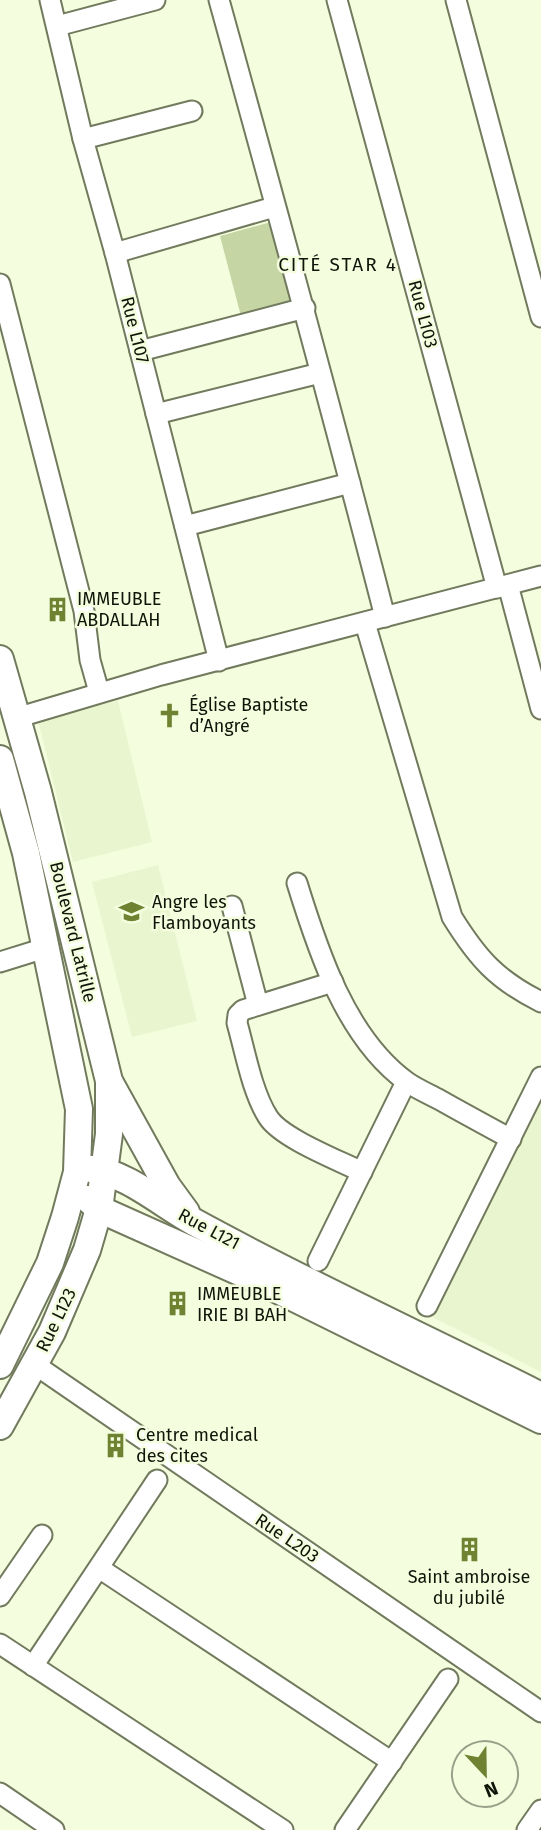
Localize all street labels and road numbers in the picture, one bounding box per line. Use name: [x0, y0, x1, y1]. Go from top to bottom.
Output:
street label: Rue L103: [403, 278, 443, 350]
street label: Rue L107: [116, 294, 154, 366]
street label: Boulevard Latrille: [45, 859, 101, 1005]
street label: Rue L121: [174, 1204, 244, 1254]
street label: Rue L123: [31, 1284, 81, 1356]
street label: Rue L203: [251, 1509, 323, 1567]

